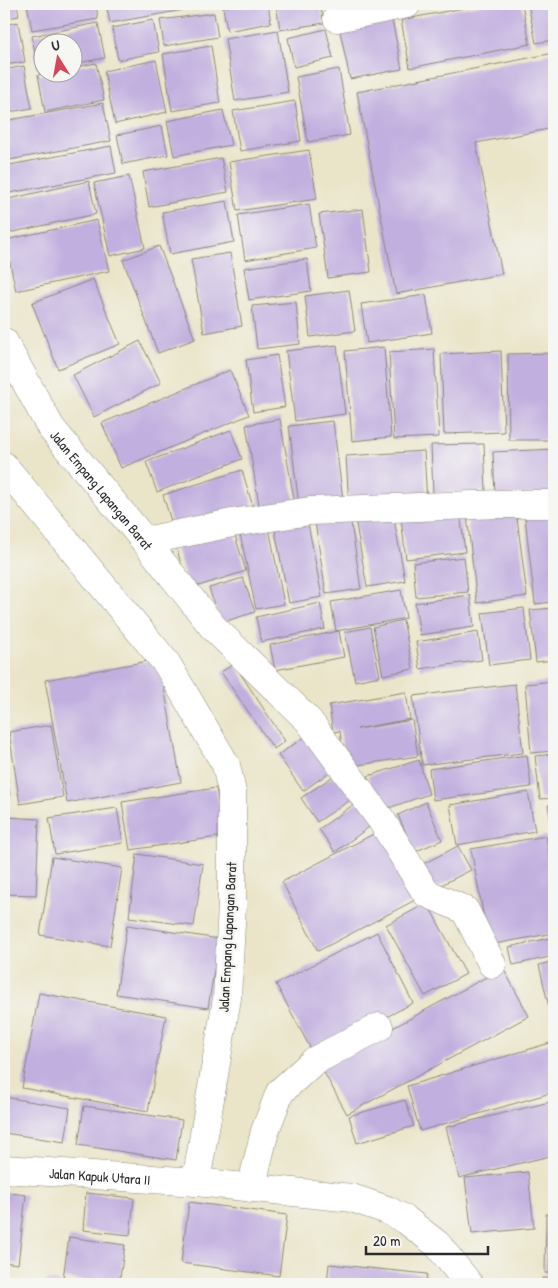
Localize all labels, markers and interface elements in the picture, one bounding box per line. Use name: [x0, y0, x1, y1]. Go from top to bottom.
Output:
north arrow: [32, 32, 82, 82]
text: U: [50, 35, 61, 55]
street label: Jalan Empang Lapangan Barat: [47, 426, 158, 554]
street label: Jalan Empang Lapangan Barat: [214, 861, 241, 1013]
street label: Jalan Kapuk Utara II: [48, 1163, 151, 1188]
scale bar: [366, 1223, 488, 1255]
text: 20 m: [373, 1230, 400, 1251]

